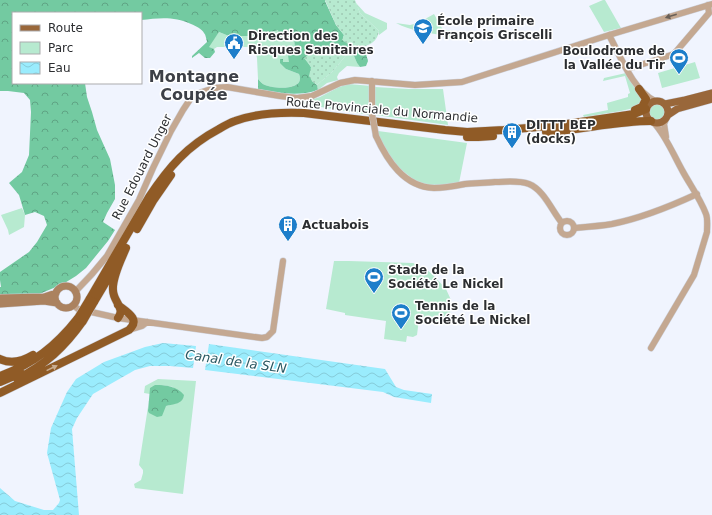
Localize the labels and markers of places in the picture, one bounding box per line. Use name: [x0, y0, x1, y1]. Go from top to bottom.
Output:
place label: École primaire François Griscelli: [437, 13, 552, 42]
school or university icon: École primaire François Griscelli: [412, 17, 434, 45]
place label: Direction des Risques Sanitaires: [248, 29, 374, 57]
public building icon: Direction des Risques Sanitaires: [223, 32, 245, 60]
place label: Boulodrome de la Vallée du Tir: [562, 44, 665, 72]
sports icon: Boulodrome de la Vallée du Tir: [668, 47, 690, 75]
place label: DITTT BEP (docks): [526, 118, 596, 146]
building icon: DITTT BEP (docks): [501, 121, 523, 149]
building icon: Actuabois: [277, 214, 299, 242]
place label: Actuabois: [302, 218, 369, 232]
place label: Stade de la Société Le Nickel: [388, 263, 503, 291]
sports icon: Stade de la Société Le Nickel: [363, 266, 385, 294]
place label: Tennis de la Société Le Nickel: [415, 299, 530, 327]
sports icon: Tennis de la Société Le Nickel: [390, 302, 412, 330]

